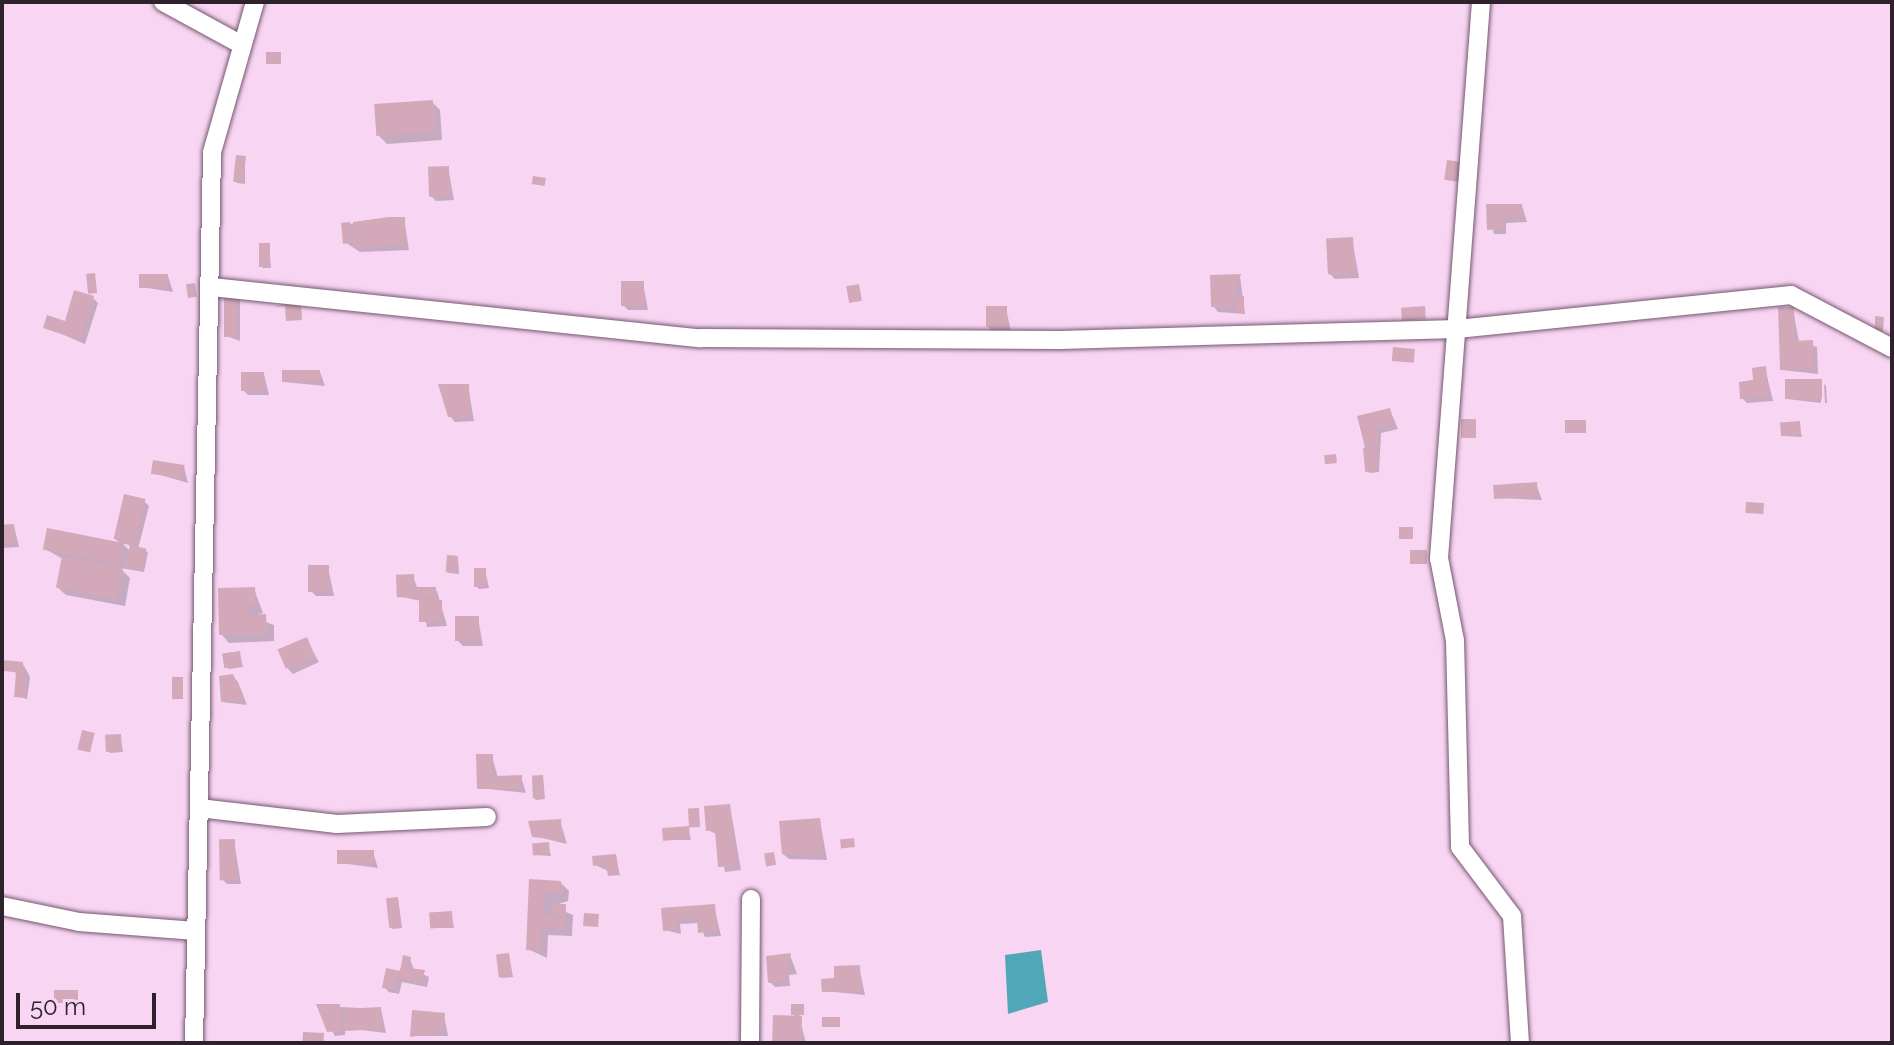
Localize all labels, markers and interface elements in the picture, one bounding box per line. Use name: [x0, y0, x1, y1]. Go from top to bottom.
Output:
scale bar: [20, 977, 160, 1027]
text: 50 m: [30, 992, 86, 1021]

